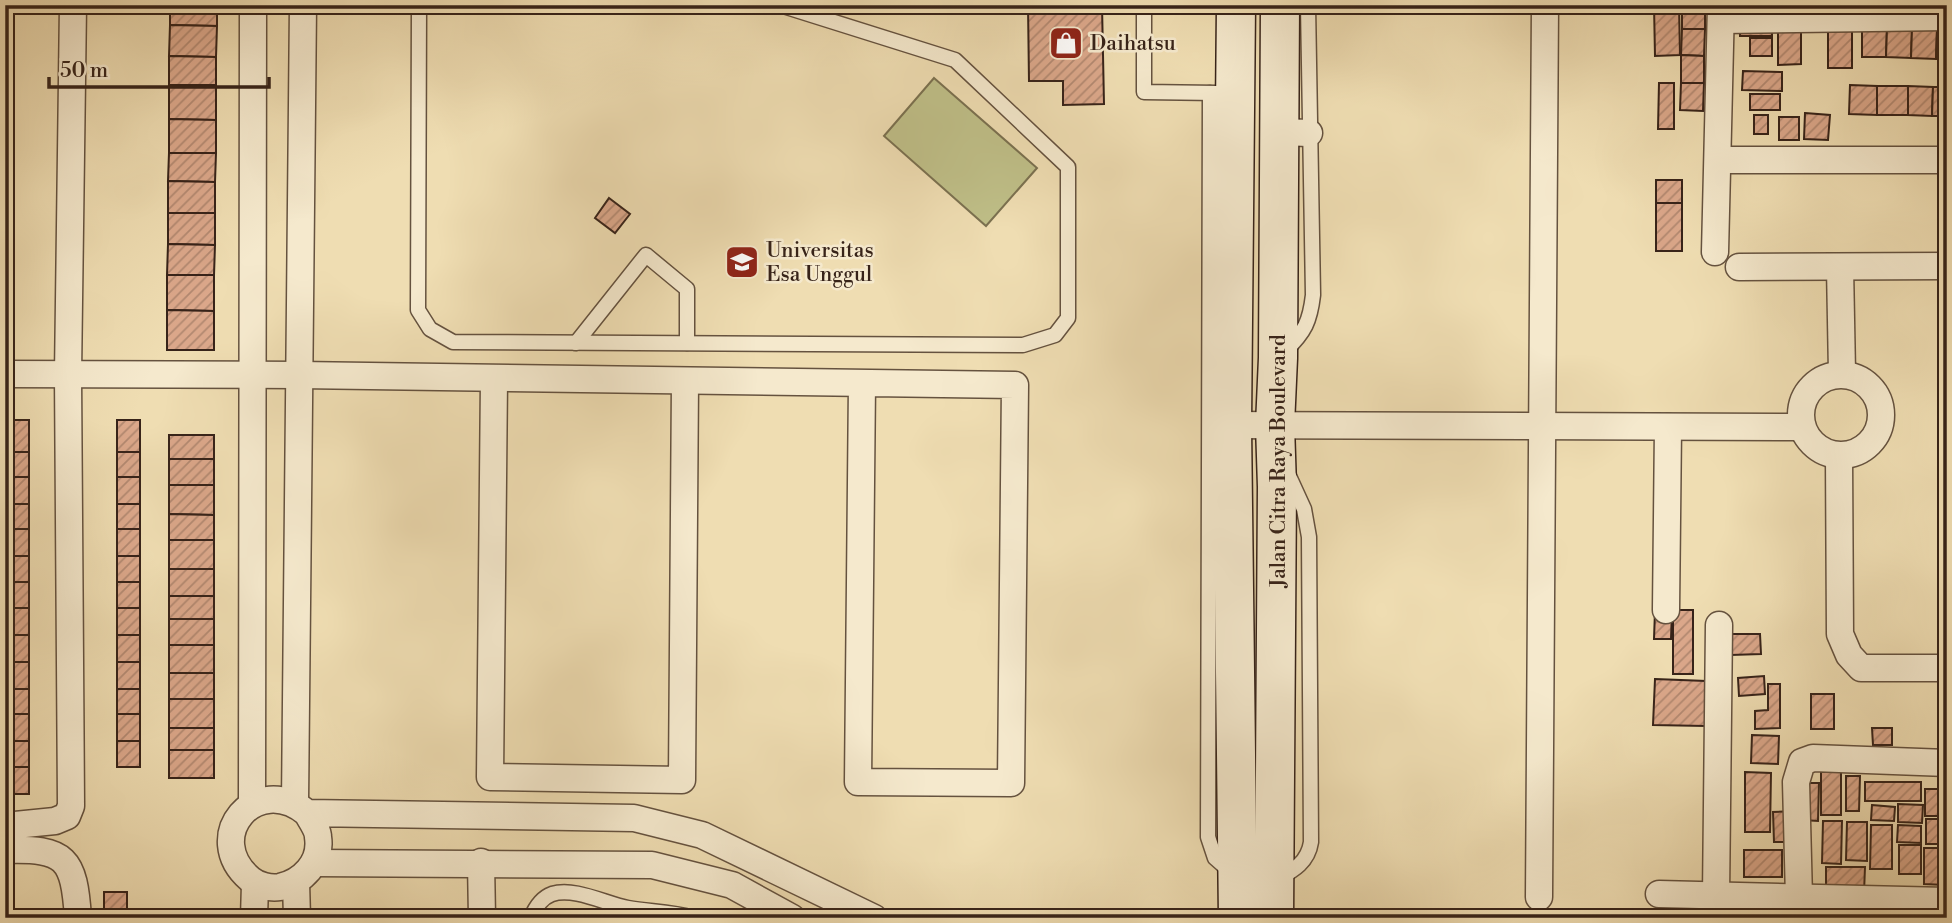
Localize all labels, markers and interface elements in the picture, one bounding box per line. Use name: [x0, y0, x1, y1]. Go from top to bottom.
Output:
shop icon: Daihatsu: [1047, 24, 1085, 62]
place label: Daihatsu: [1090, 31, 1176, 57]
scale bar: [49, 46, 270, 90]
text: 50 m: [60, 58, 108, 84]
place label: Universitas Esa Unggul: [766, 238, 874, 288]
school or university icon: Universitas Esa Unggul: [723, 243, 761, 281]
street label: Jalan Citra Raya Boulevard: [1266, 334, 1292, 589]

